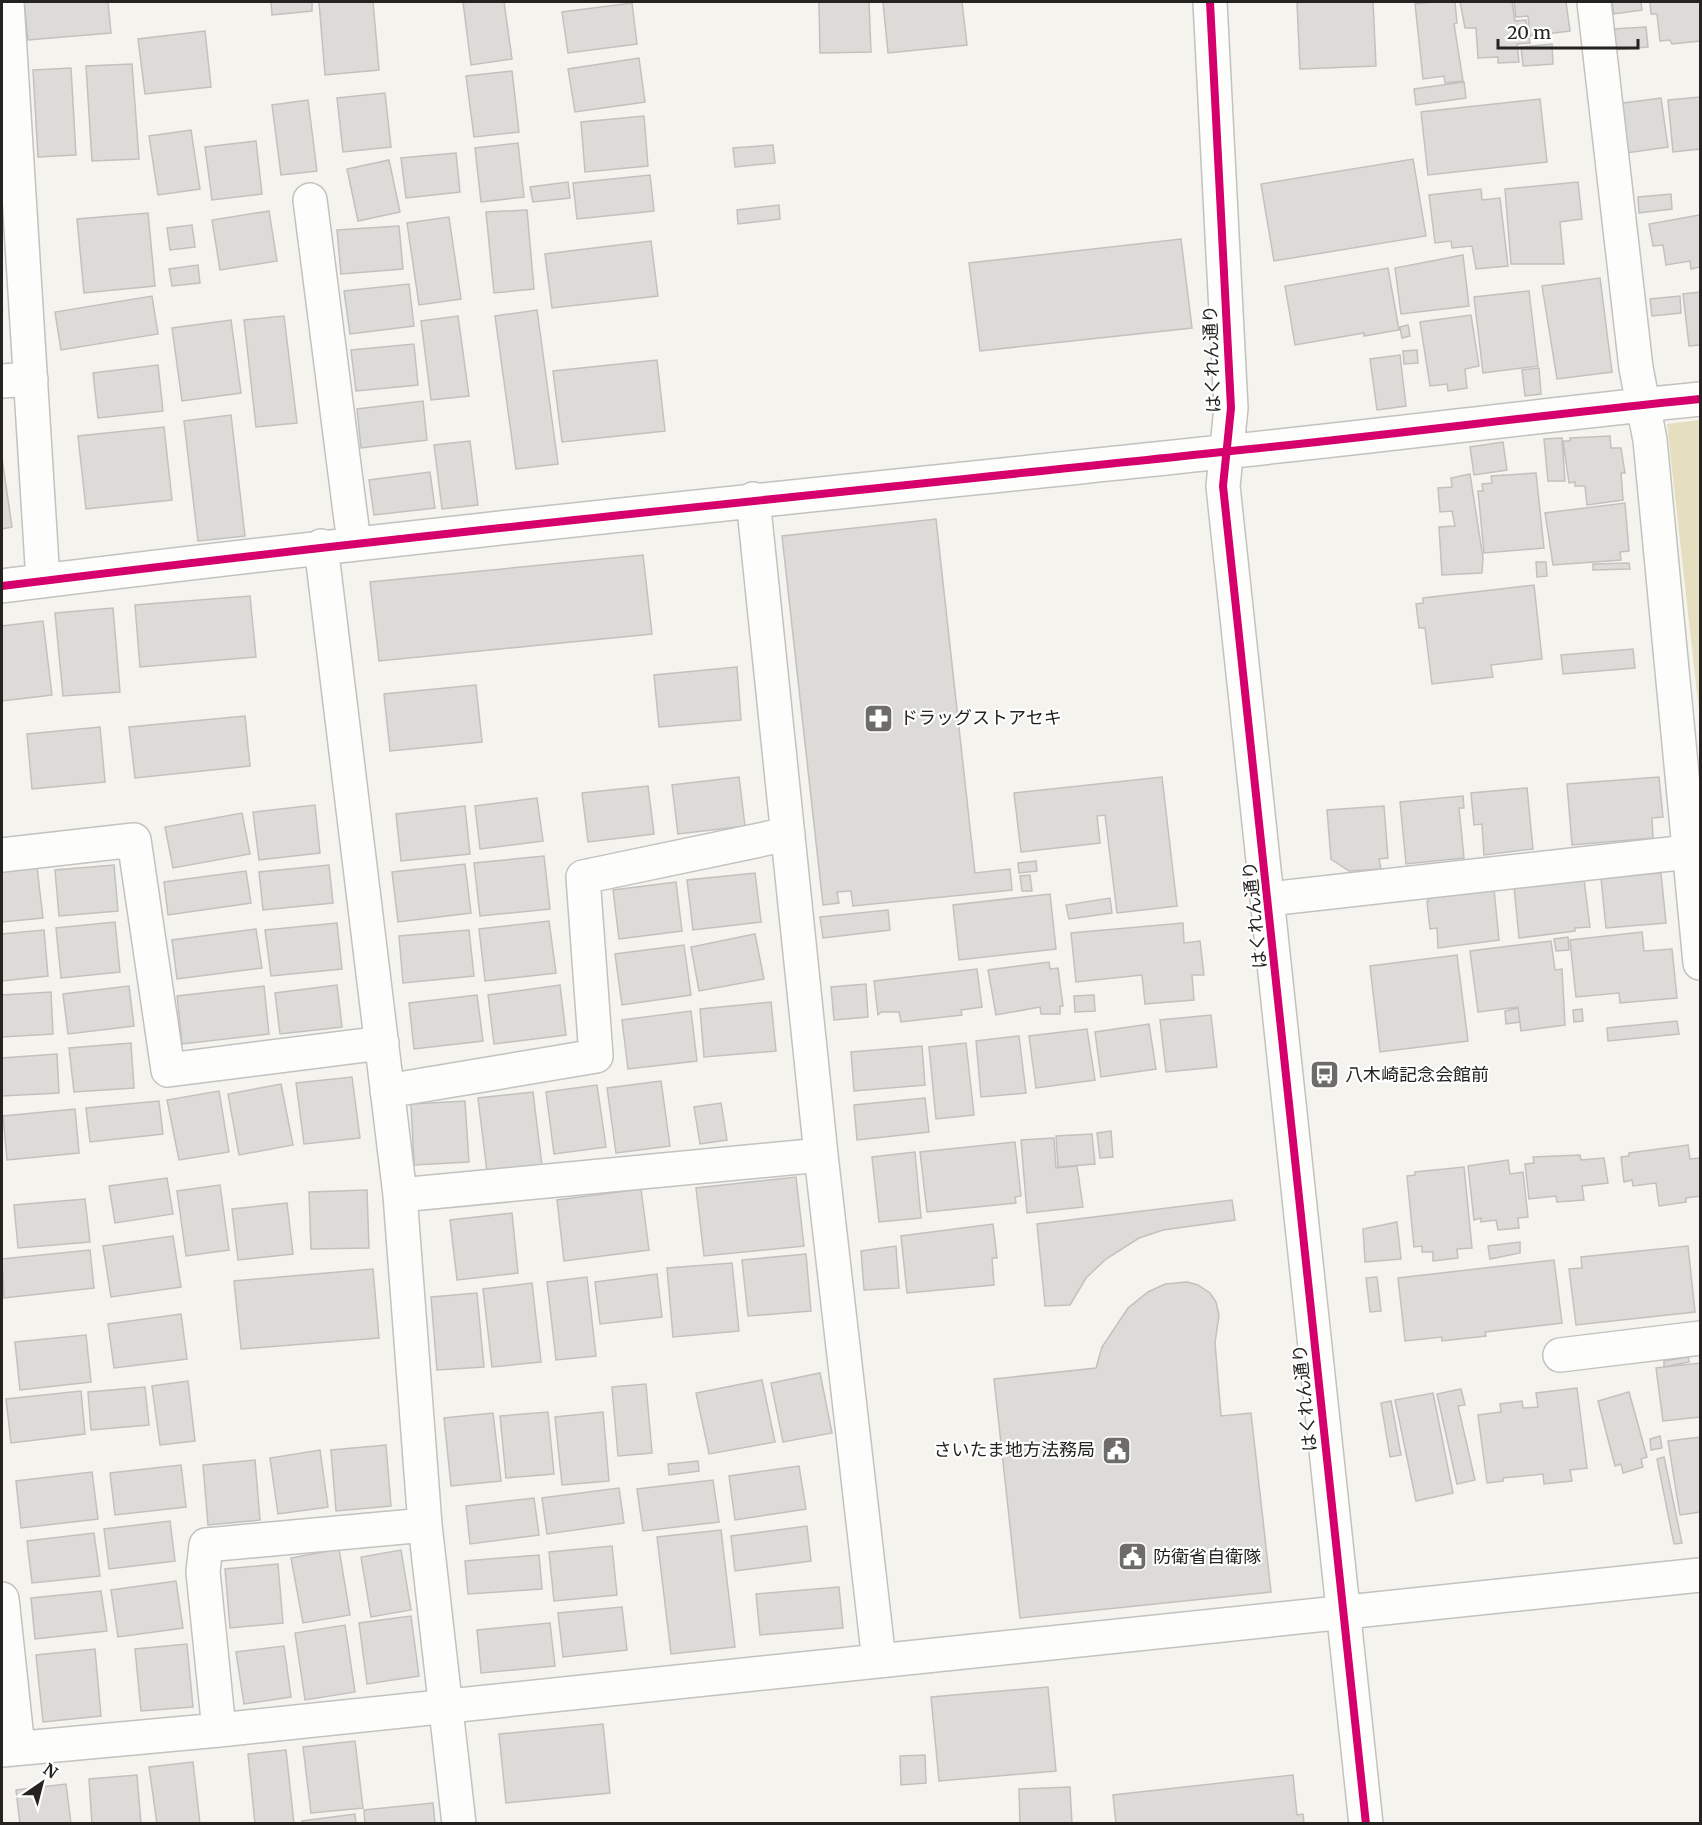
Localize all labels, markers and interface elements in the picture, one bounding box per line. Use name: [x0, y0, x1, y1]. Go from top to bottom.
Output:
scale bar: [1498, 12, 1638, 50]
text: 20 m: [1507, 21, 1551, 44]
street label: はくれん通り: [1198, 305, 1225, 413]
pharmacy icon: ドラッグストアセキ: [863, 702, 895, 734]
place label: ドラッグストアセキ: [900, 706, 1062, 729]
street label: はくれん通り: [1237, 860, 1272, 970]
bus stop icon: 八木崎記念会館前: [1308, 1059, 1340, 1091]
place label: 八木崎記念会館前: [1345, 1063, 1489, 1086]
street label: はくれん通り: [1287, 1343, 1322, 1453]
public building icon: さいたま地方法務局: [1100, 1434, 1132, 1466]
place label: さいたま地方法務局: [934, 1438, 1095, 1461]
public building icon: 防衛省自衛隊: [1116, 1541, 1148, 1573]
place label: 防衛省自衛隊: [1153, 1545, 1261, 1568]
north arrow: [12, 1753, 72, 1813]
text: N: [40, 1759, 62, 1783]

